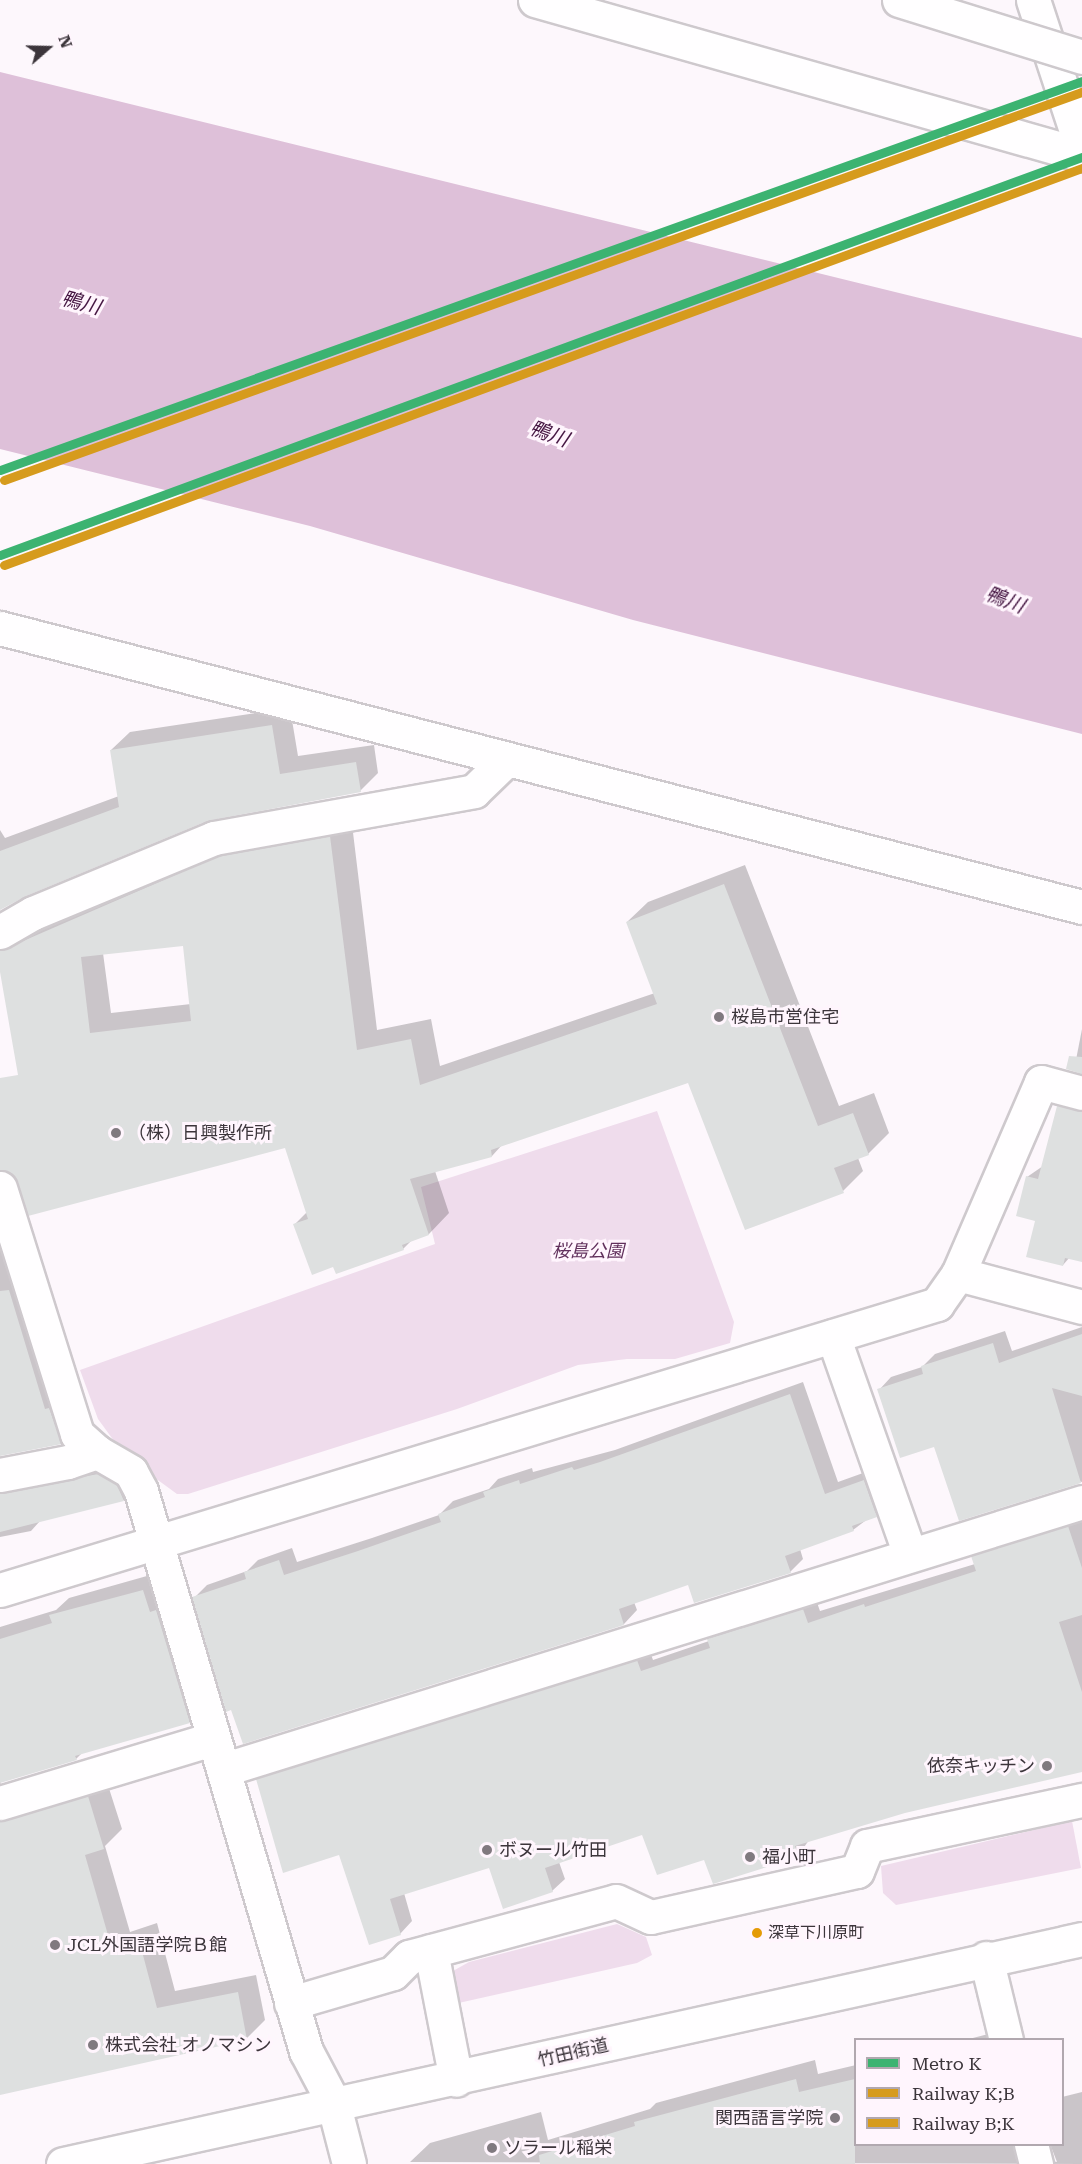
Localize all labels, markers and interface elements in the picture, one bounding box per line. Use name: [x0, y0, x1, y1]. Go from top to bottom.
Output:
north arrow: [18, 18, 78, 78]
text: N: [54, 33, 76, 51]
water label: 鴨川: [59, 286, 103, 320]
water label: 鴨川: [526, 416, 572, 452]
water label: 鴨川: [982, 582, 1028, 618]
place label: 桜島市営住宅: [731, 1006, 839, 1028]
marker: 桜島市営住宅: [712, 1010, 726, 1024]
place label: （株）日興製作所: [128, 1122, 272, 1144]
marker: （株）日興製作所: [109, 1126, 123, 1140]
park label: 桜島公園: [552, 1240, 624, 1262]
place label: 依奈キッチン: [927, 1755, 1035, 1777]
marker: 依奈キッチン: [1040, 1759, 1054, 1773]
place label: ボヌール竹田: [499, 1839, 607, 1861]
marker: ボヌール竹田: [480, 1843, 494, 1857]
place label: 福小町: [762, 1846, 816, 1868]
marker: 福小町: [743, 1850, 757, 1864]
place label: 深草下川原町: [768, 1923, 864, 1943]
marker: 深草下川原町: [751, 1927, 763, 1939]
place label: JCL外国語学院Ｂ館: [67, 1934, 227, 1956]
marker: JCL外国語学院Ｂ館: [48, 1938, 62, 1952]
place label: 株式会社 オノマシン: [105, 2034, 272, 2056]
street label: 竹田街道: [535, 2034, 611, 2072]
marker: 株式会社 オノマシン: [86, 2038, 100, 2052]
legend: [854, 2038, 1064, 2146]
text: Metro K: [912, 2053, 982, 2074]
text: Railway K;B: [912, 2083, 1015, 2104]
place label: 関西語言学院: [715, 2107, 823, 2129]
marker: 関西語言学院: [828, 2111, 842, 2125]
text: Railway B;K: [912, 2113, 1015, 2134]
place label: ソラール稲栄: [504, 2137, 612, 2159]
marker: ソラール稲栄: [485, 2141, 499, 2155]

